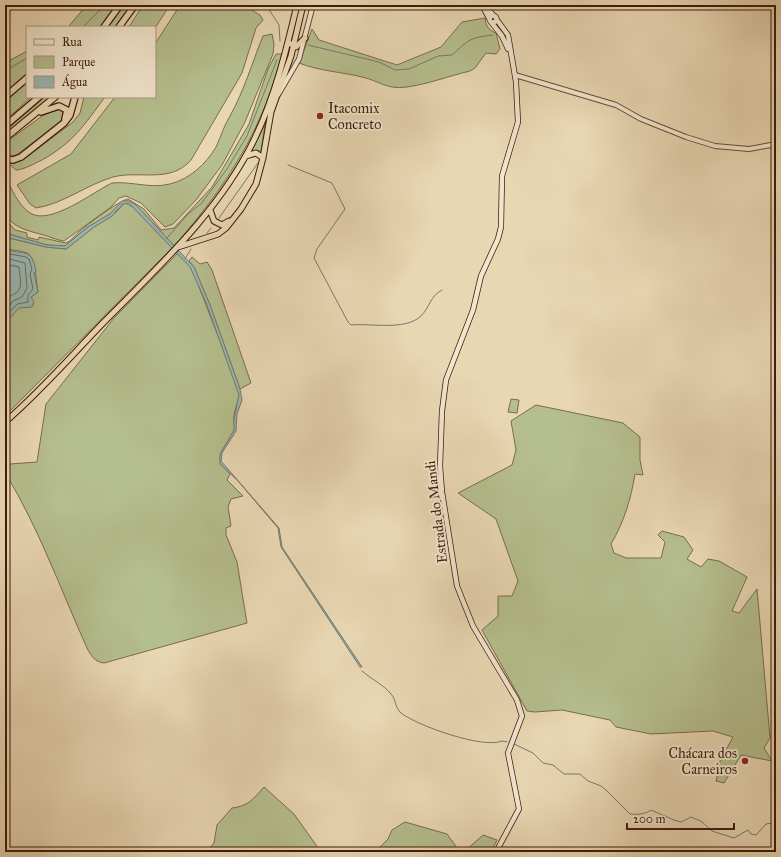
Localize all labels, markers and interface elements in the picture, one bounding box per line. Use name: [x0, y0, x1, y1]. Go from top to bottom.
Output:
legend: [26, 26, 156, 98]
text: Rua: [62, 35, 83, 49]
text: Parque: [62, 55, 95, 70]
text: Água: [61, 74, 88, 90]
place label: Itacomix Concreto: [328, 100, 381, 133]
marker: Itacomix Concreto: [315, 111, 325, 121]
street label: Estrada do Mandi: [422, 460, 451, 564]
place label: Chácara dos Carneiros: [668, 745, 737, 778]
marker: Chácara dos Carneiros: [740, 756, 750, 766]
scale bar: [627, 805, 734, 831]
text: 200 m: [633, 812, 666, 826]

